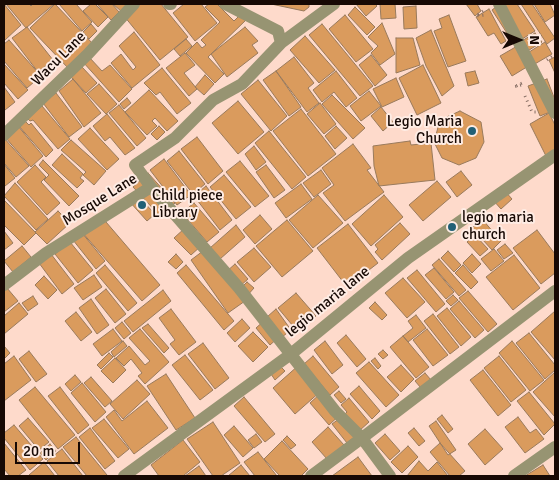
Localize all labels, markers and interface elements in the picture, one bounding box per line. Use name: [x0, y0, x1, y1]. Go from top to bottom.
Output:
north arrow: [494, 15, 544, 65]
street label: Wacu Lane: [28, 28, 90, 90]
text: N: [526, 35, 543, 45]
place label: Legio Maria Church: [387, 113, 462, 148]
marker: Legio Maria Church: [466, 125, 478, 137]
street label: Mosque Lane: [59, 170, 141, 230]
place label: Child piece Library: [152, 187, 223, 222]
marker: Child piece Library: [136, 199, 148, 211]
place label: legio maria church: [462, 209, 534, 244]
marker: legio maria church: [446, 221, 458, 233]
street label: legio maria lane: [282, 263, 374, 341]
scale bar: [18, 432, 82, 464]
text: 20 m: [23, 442, 54, 460]

